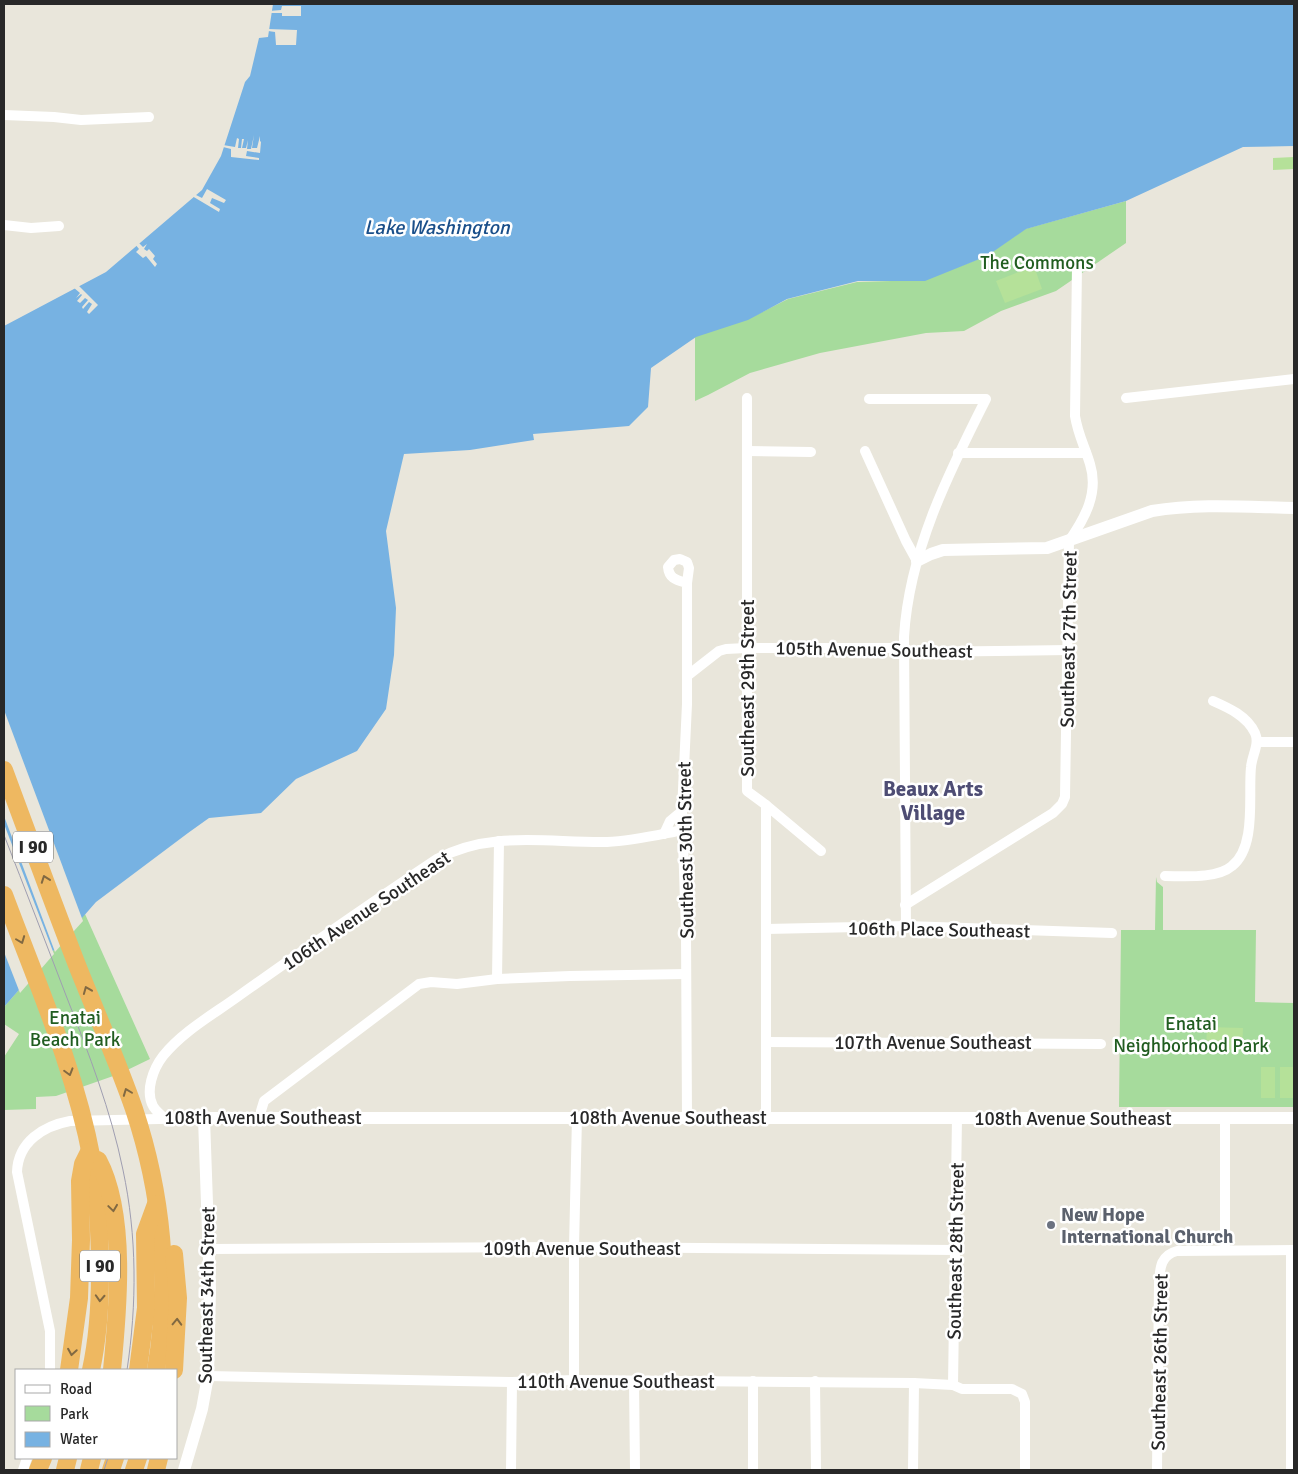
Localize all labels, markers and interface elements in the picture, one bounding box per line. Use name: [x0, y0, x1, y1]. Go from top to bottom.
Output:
water label: Lake Washington: [364, 215, 511, 240]
park label: The Commons: [980, 251, 1094, 275]
street label: Southeast 27th Street: [1055, 550, 1083, 728]
street label: Southeast 29th Street: [736, 599, 760, 777]
street label: 105th Avenue Southeast: [775, 636, 973, 664]
street label: Southeast 30th Street: [672, 761, 700, 939]
district label: Beaux Arts Village: [883, 776, 983, 826]
road number: I 90: [13, 832, 53, 862]
street label: 106th Avenue Southeast: [278, 845, 455, 976]
one-way arrow: [40, 875, 51, 884]
street label: 106th Place Southeast: [848, 916, 1031, 944]
one-way arrow: [15, 935, 25, 944]
one-way arrow: [83, 986, 93, 995]
park label: Enatai Beach Park: [30, 1006, 121, 1052]
park label: Enatai Neighborhood Park: [1113, 1012, 1269, 1058]
street label: 107th Avenue Southeast: [834, 1031, 1032, 1055]
one-way arrow: [63, 1067, 73, 1075]
one-way arrow: [123, 1088, 134, 1097]
street label: 108th Avenue Southeast: [164, 1106, 362, 1130]
street label: 108th Avenue Southeast: [569, 1106, 767, 1130]
street label: 108th Avenue Southeast: [974, 1107, 1172, 1131]
street label: Southeast 28th Street: [942, 1162, 970, 1340]
place label: New Hope International Church: [1061, 1203, 1233, 1249]
one-way arrow: [107, 1204, 118, 1212]
street label: Southeast 34th Street: [193, 1206, 221, 1384]
marker: New Hope International Church: [1045, 1219, 1057, 1231]
street label: 109th Avenue Southeast: [483, 1237, 681, 1261]
road number: I 90: [80, 1250, 120, 1282]
street label: Southeast 26th Street: [1146, 1273, 1174, 1451]
one-way arrow: [94, 1294, 105, 1302]
one-way arrow: [172, 1317, 182, 1325]
one-way arrow: [67, 1348, 78, 1356]
legend: [15, 1369, 178, 1459]
street label: 110th Avenue Southeast: [517, 1370, 715, 1394]
text: Road: [60, 1380, 92, 1398]
text: Park: [60, 1405, 89, 1423]
text: Water: [60, 1430, 98, 1448]

